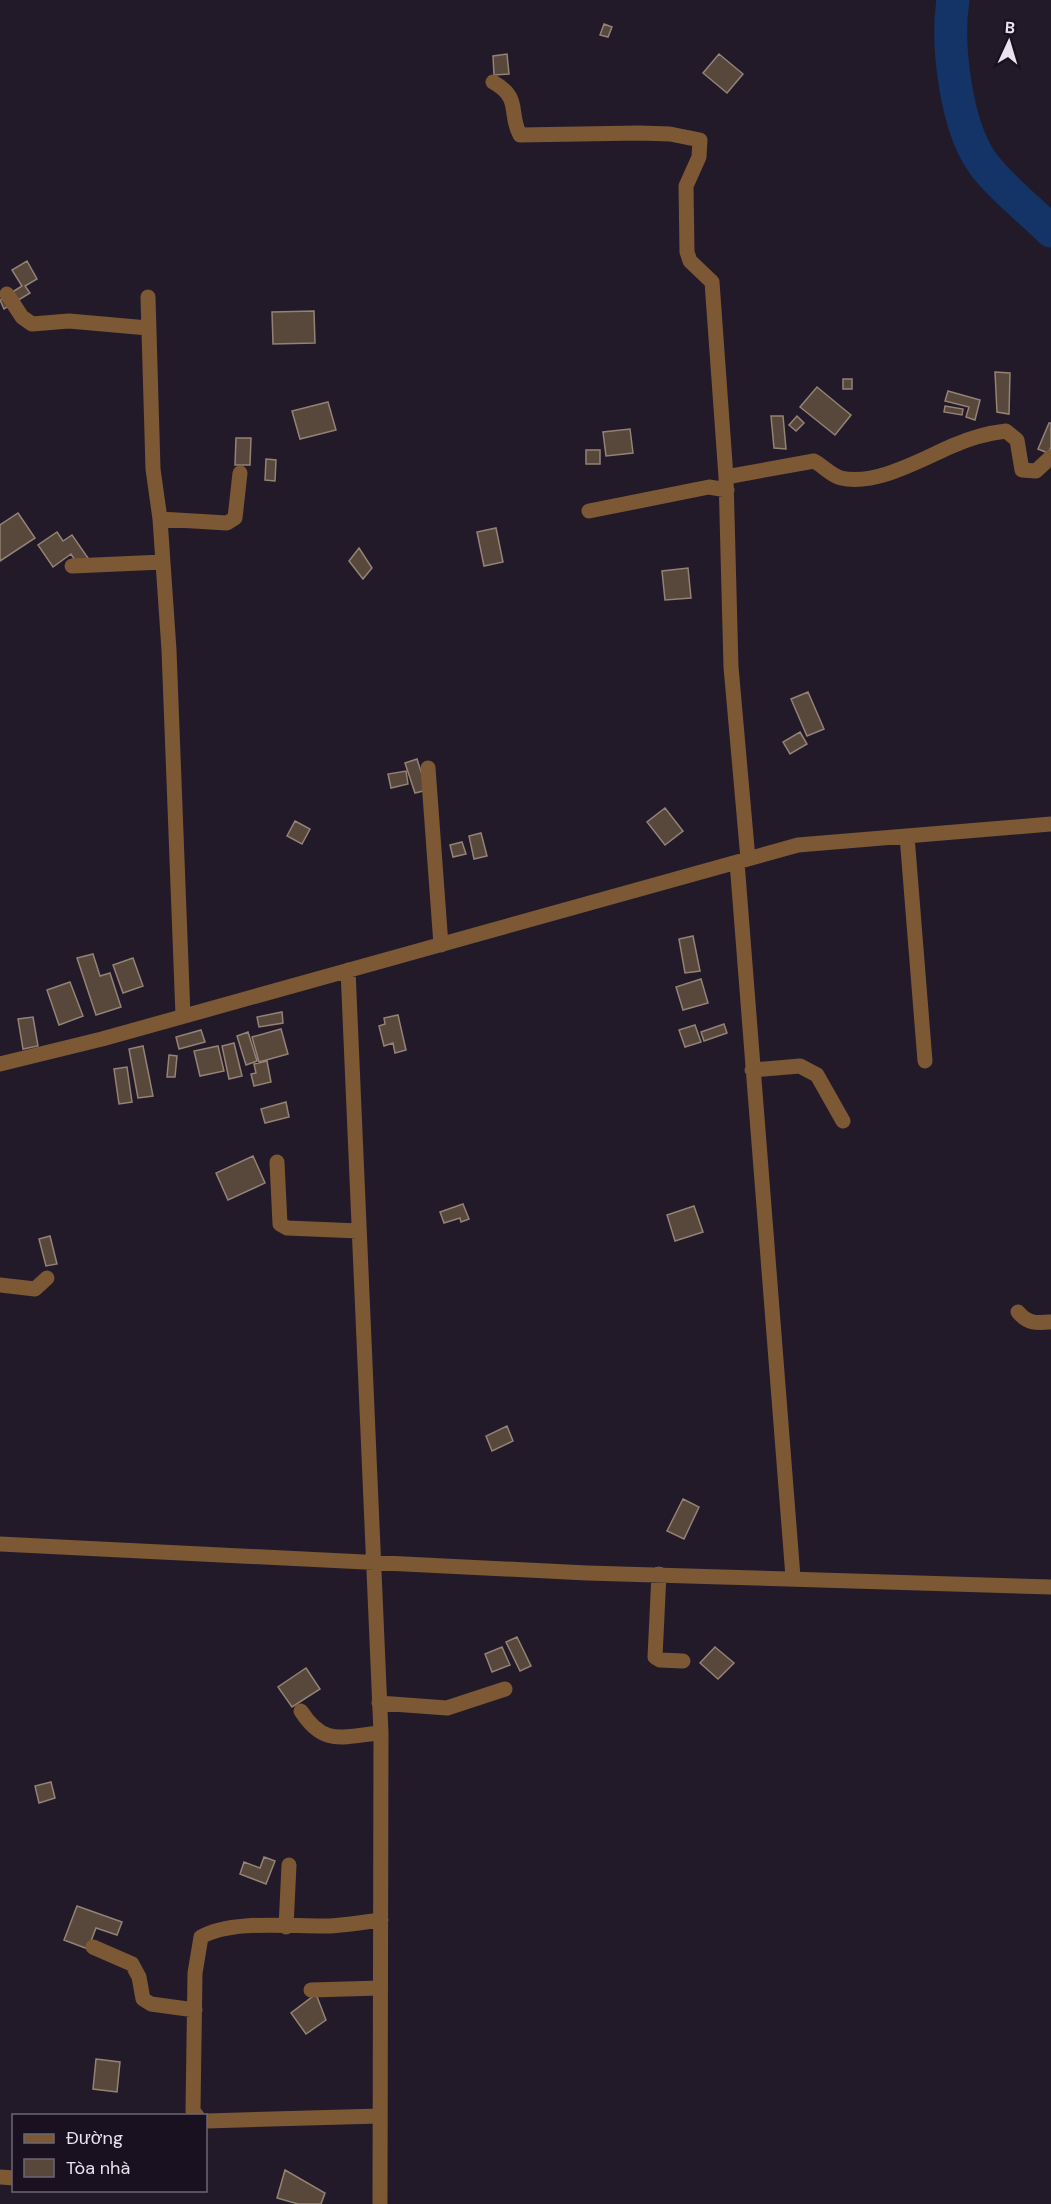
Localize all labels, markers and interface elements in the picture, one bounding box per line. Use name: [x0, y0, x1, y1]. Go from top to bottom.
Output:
north arrow: [979, 12, 1039, 72]
text: B: [1004, 17, 1016, 38]
legend: [12, 2114, 207, 2192]
text: Đường: [66, 2126, 123, 2150]
text: Tòa nhà: [66, 2156, 130, 2180]

